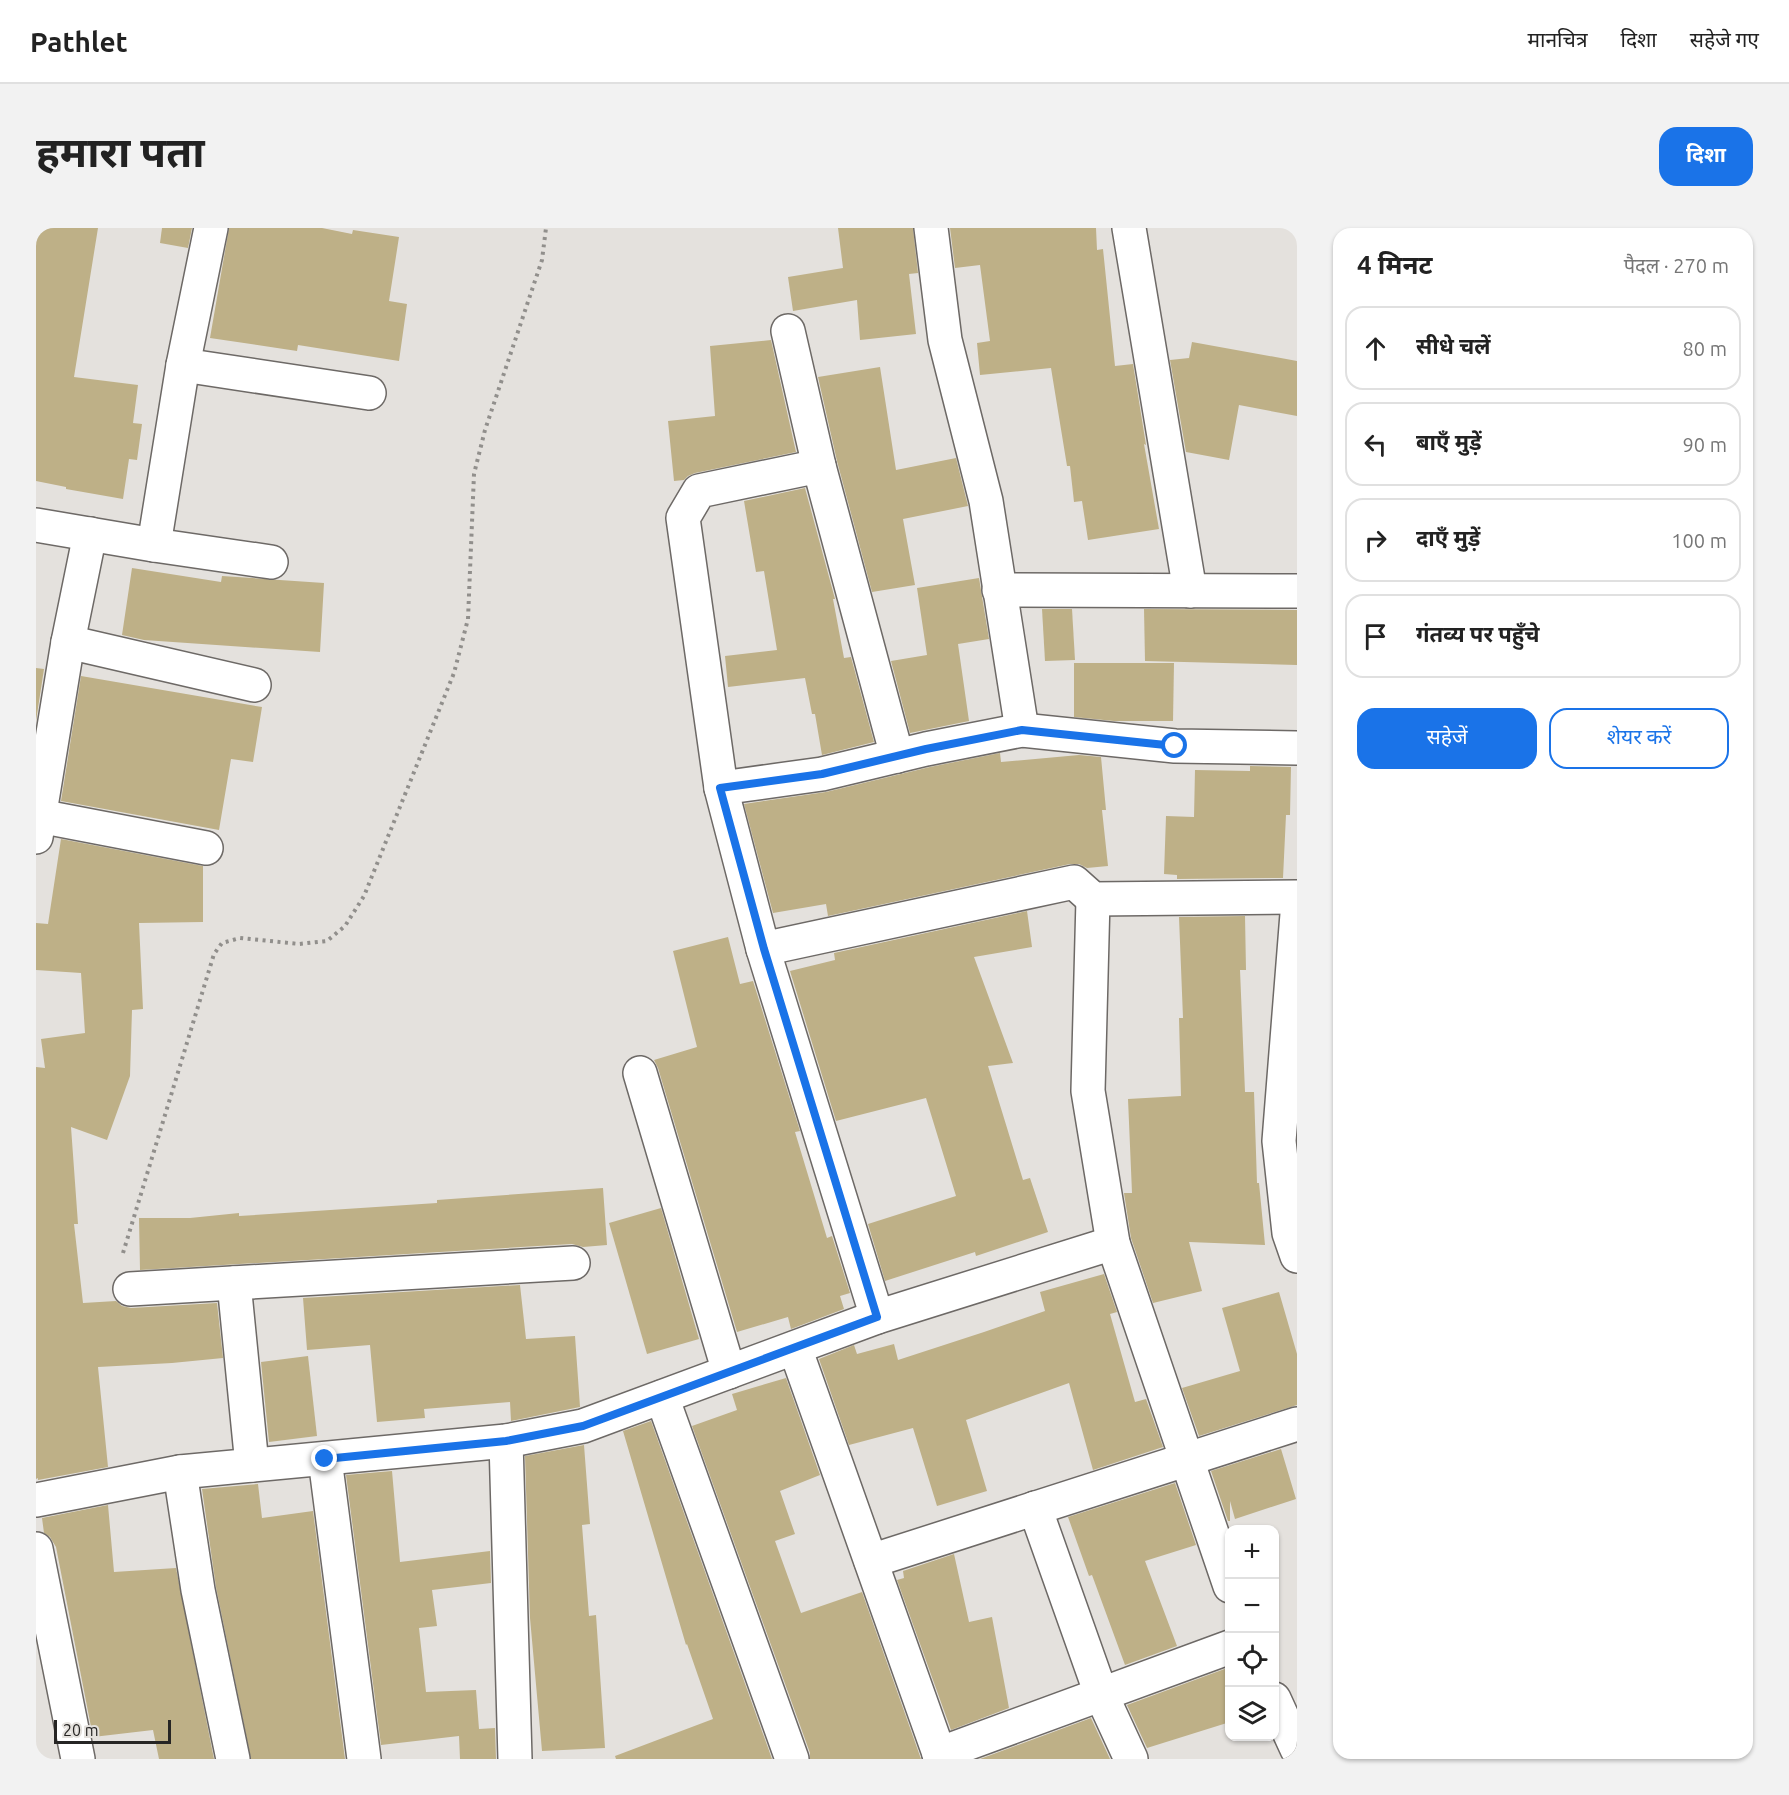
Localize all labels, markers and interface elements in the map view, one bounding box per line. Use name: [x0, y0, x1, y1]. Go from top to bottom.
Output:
text: Pathlet: [30, 26, 128, 57]
text: मानचित्र: [1527, 27, 1588, 51]
text: दिशा: [1621, 27, 1657, 51]
text: सहेजे गए: [1690, 27, 1759, 51]
button: दिशा: [1659, 127, 1753, 186]
text: हमारा पता: [36, 128, 205, 175]
text: 4 मिनट: [1357, 250, 1432, 279]
text: पैदल · 270 m: [1624, 254, 1729, 277]
icon: ahead: [1359, 332, 1392, 365]
text: सीधे चलें: [1416, 333, 1491, 358]
text: 80 m: [1683, 337, 1727, 360]
icon: left: [1359, 428, 1392, 461]
text: बाएँ मुड़ें: [1416, 429, 1482, 454]
text: 90 m: [1683, 433, 1727, 456]
icon: right: [1359, 524, 1392, 557]
text: दाएँ मुड़ें: [1416, 525, 1480, 550]
text: 100 m: [1671, 529, 1727, 552]
icon: arrive: [1359, 620, 1392, 653]
text: गंतव्य पर पहुँचे: [1416, 621, 1540, 646]
button: सहेजें: [1357, 708, 1537, 769]
button: शेयर करें: [1549, 708, 1729, 769]
route start: [1161, 732, 1187, 758]
route end: [311, 1445, 337, 1471]
map controls: [1225, 1525, 1279, 1741]
button: +: [1225, 1525, 1279, 1579]
button: −: [1225, 1579, 1279, 1633]
button: locate: [1225, 1633, 1279, 1687]
button: layers: [1225, 1687, 1279, 1741]
scale bar: [54, 1717, 171, 1744]
text: 20 m: [63, 1721, 99, 1739]

